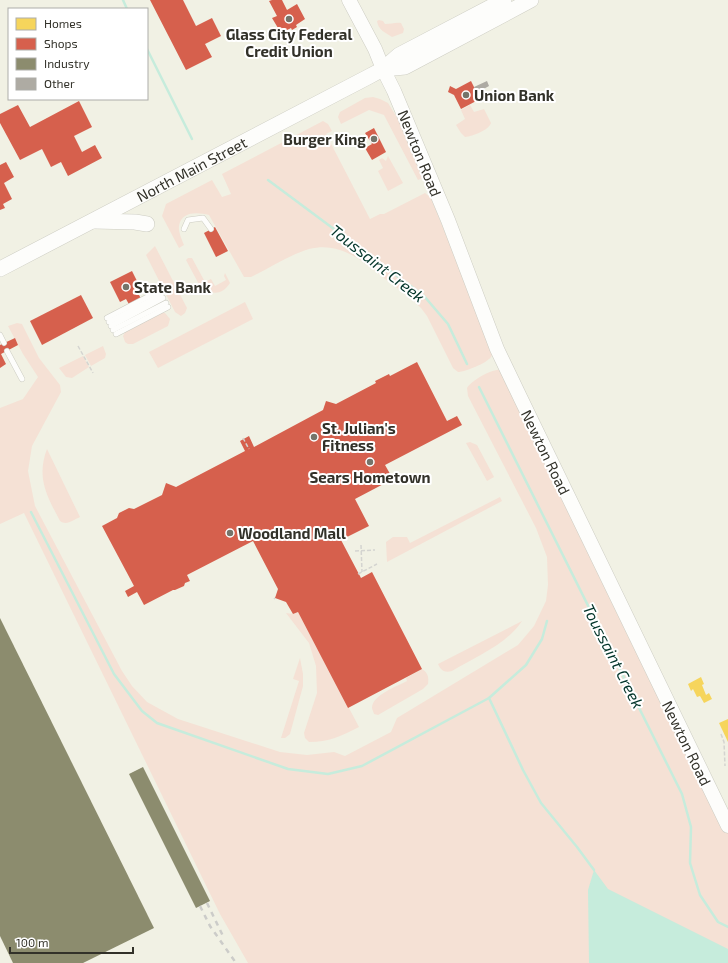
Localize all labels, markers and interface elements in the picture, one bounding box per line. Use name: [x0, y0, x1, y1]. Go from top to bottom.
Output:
legend: [8, 8, 148, 100]
marker: Glass City Federal Credit Union: [284, 14, 294, 24]
text: Homes: [44, 16, 82, 30]
place label: Glass City Federal Credit Union: [226, 25, 352, 60]
text: Shops: [44, 36, 78, 50]
text: Industry: [44, 56, 90, 70]
text: Other: [44, 76, 75, 90]
place label: Union Bank: [474, 86, 555, 104]
marker: Union Bank: [461, 90, 471, 100]
street label: Newton Road: [394, 107, 446, 199]
place label: Burger King: [283, 130, 366, 148]
street label: North Main Street: [133, 133, 250, 205]
marker: Burger King: [369, 134, 379, 144]
water label: Toussaint Creek: [327, 220, 429, 306]
place label: State Bank: [134, 278, 211, 296]
marker: State Bank: [121, 282, 131, 292]
street label: Newton Road: [518, 407, 574, 497]
place label: St. Julian's Fitness: [322, 419, 396, 454]
marker: St. Julian's Fitness: [309, 432, 319, 442]
marker: Sears Hometown: [365, 457, 375, 467]
place label: Sears Hometown: [310, 468, 431, 486]
place label: Woodland Mall: [238, 524, 346, 542]
marker: Woodland Mall: [225, 528, 235, 538]
water label: Toussaint Creek: [580, 601, 648, 711]
street label: Newton Road: [659, 698, 715, 788]
scale bar: [10, 929, 133, 955]
text: 100 m: [16, 935, 48, 949]

